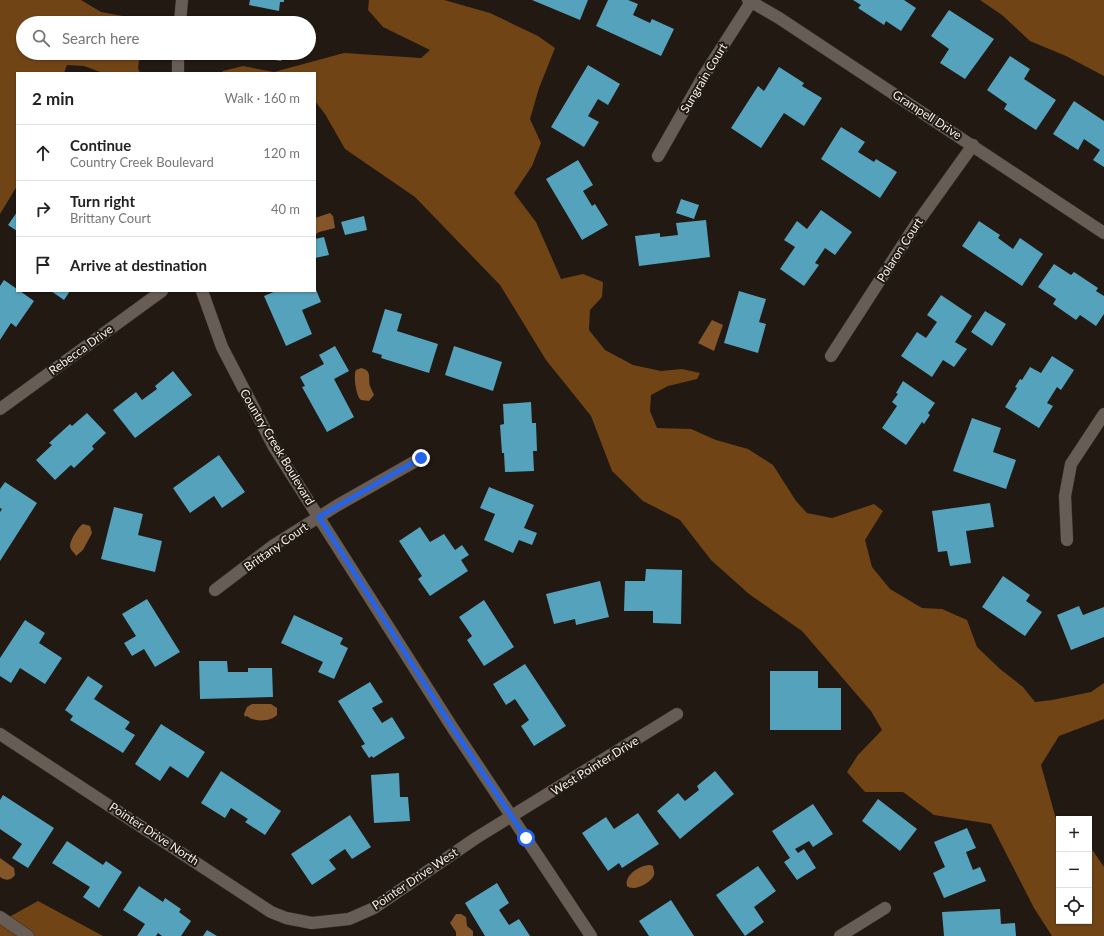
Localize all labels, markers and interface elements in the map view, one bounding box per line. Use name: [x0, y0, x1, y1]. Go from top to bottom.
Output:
search box: [16, 16, 316, 60]
icon: search: [30, 27, 52, 49]
text: Search here: [62, 29, 139, 47]
street label: Sungrain Court: [677, 39, 731, 115]
street label: Grampell Drive: [890, 87, 965, 142]
text: 2 min: [32, 88, 74, 109]
text: Walk · 160 m: [224, 90, 300, 106]
text: Continue: [70, 136, 131, 154]
icon: ahead: [32, 142, 54, 164]
text: 120 m: [263, 145, 300, 161]
text: Country Creek Boulevard: [70, 154, 214, 170]
text: Turn right: [70, 192, 135, 210]
icon: right: [32, 198, 54, 220]
text: 40 m: [271, 201, 300, 217]
text: Brittany Court: [70, 210, 151, 226]
street label: Polaron Court: [873, 214, 926, 285]
icon: arrive: [32, 254, 54, 276]
text: Arrive at destination: [70, 256, 207, 274]
street label: Rebecca Drive: [46, 321, 116, 378]
street label: Country Creek Boulevard: [237, 386, 318, 507]
route end: [412, 449, 430, 467]
street label: Brittany Court: [241, 519, 311, 574]
street label: West Pointer Drive: [548, 733, 641, 798]
street label: Pointer Drive North: [107, 799, 202, 868]
map controls: [1056, 816, 1092, 924]
button: +: [1056, 816, 1092, 852]
route start: [517, 829, 535, 847]
street label: Pointer Drive West: [369, 844, 461, 913]
button: −: [1056, 852, 1092, 888]
button: locate: [1056, 888, 1092, 924]

